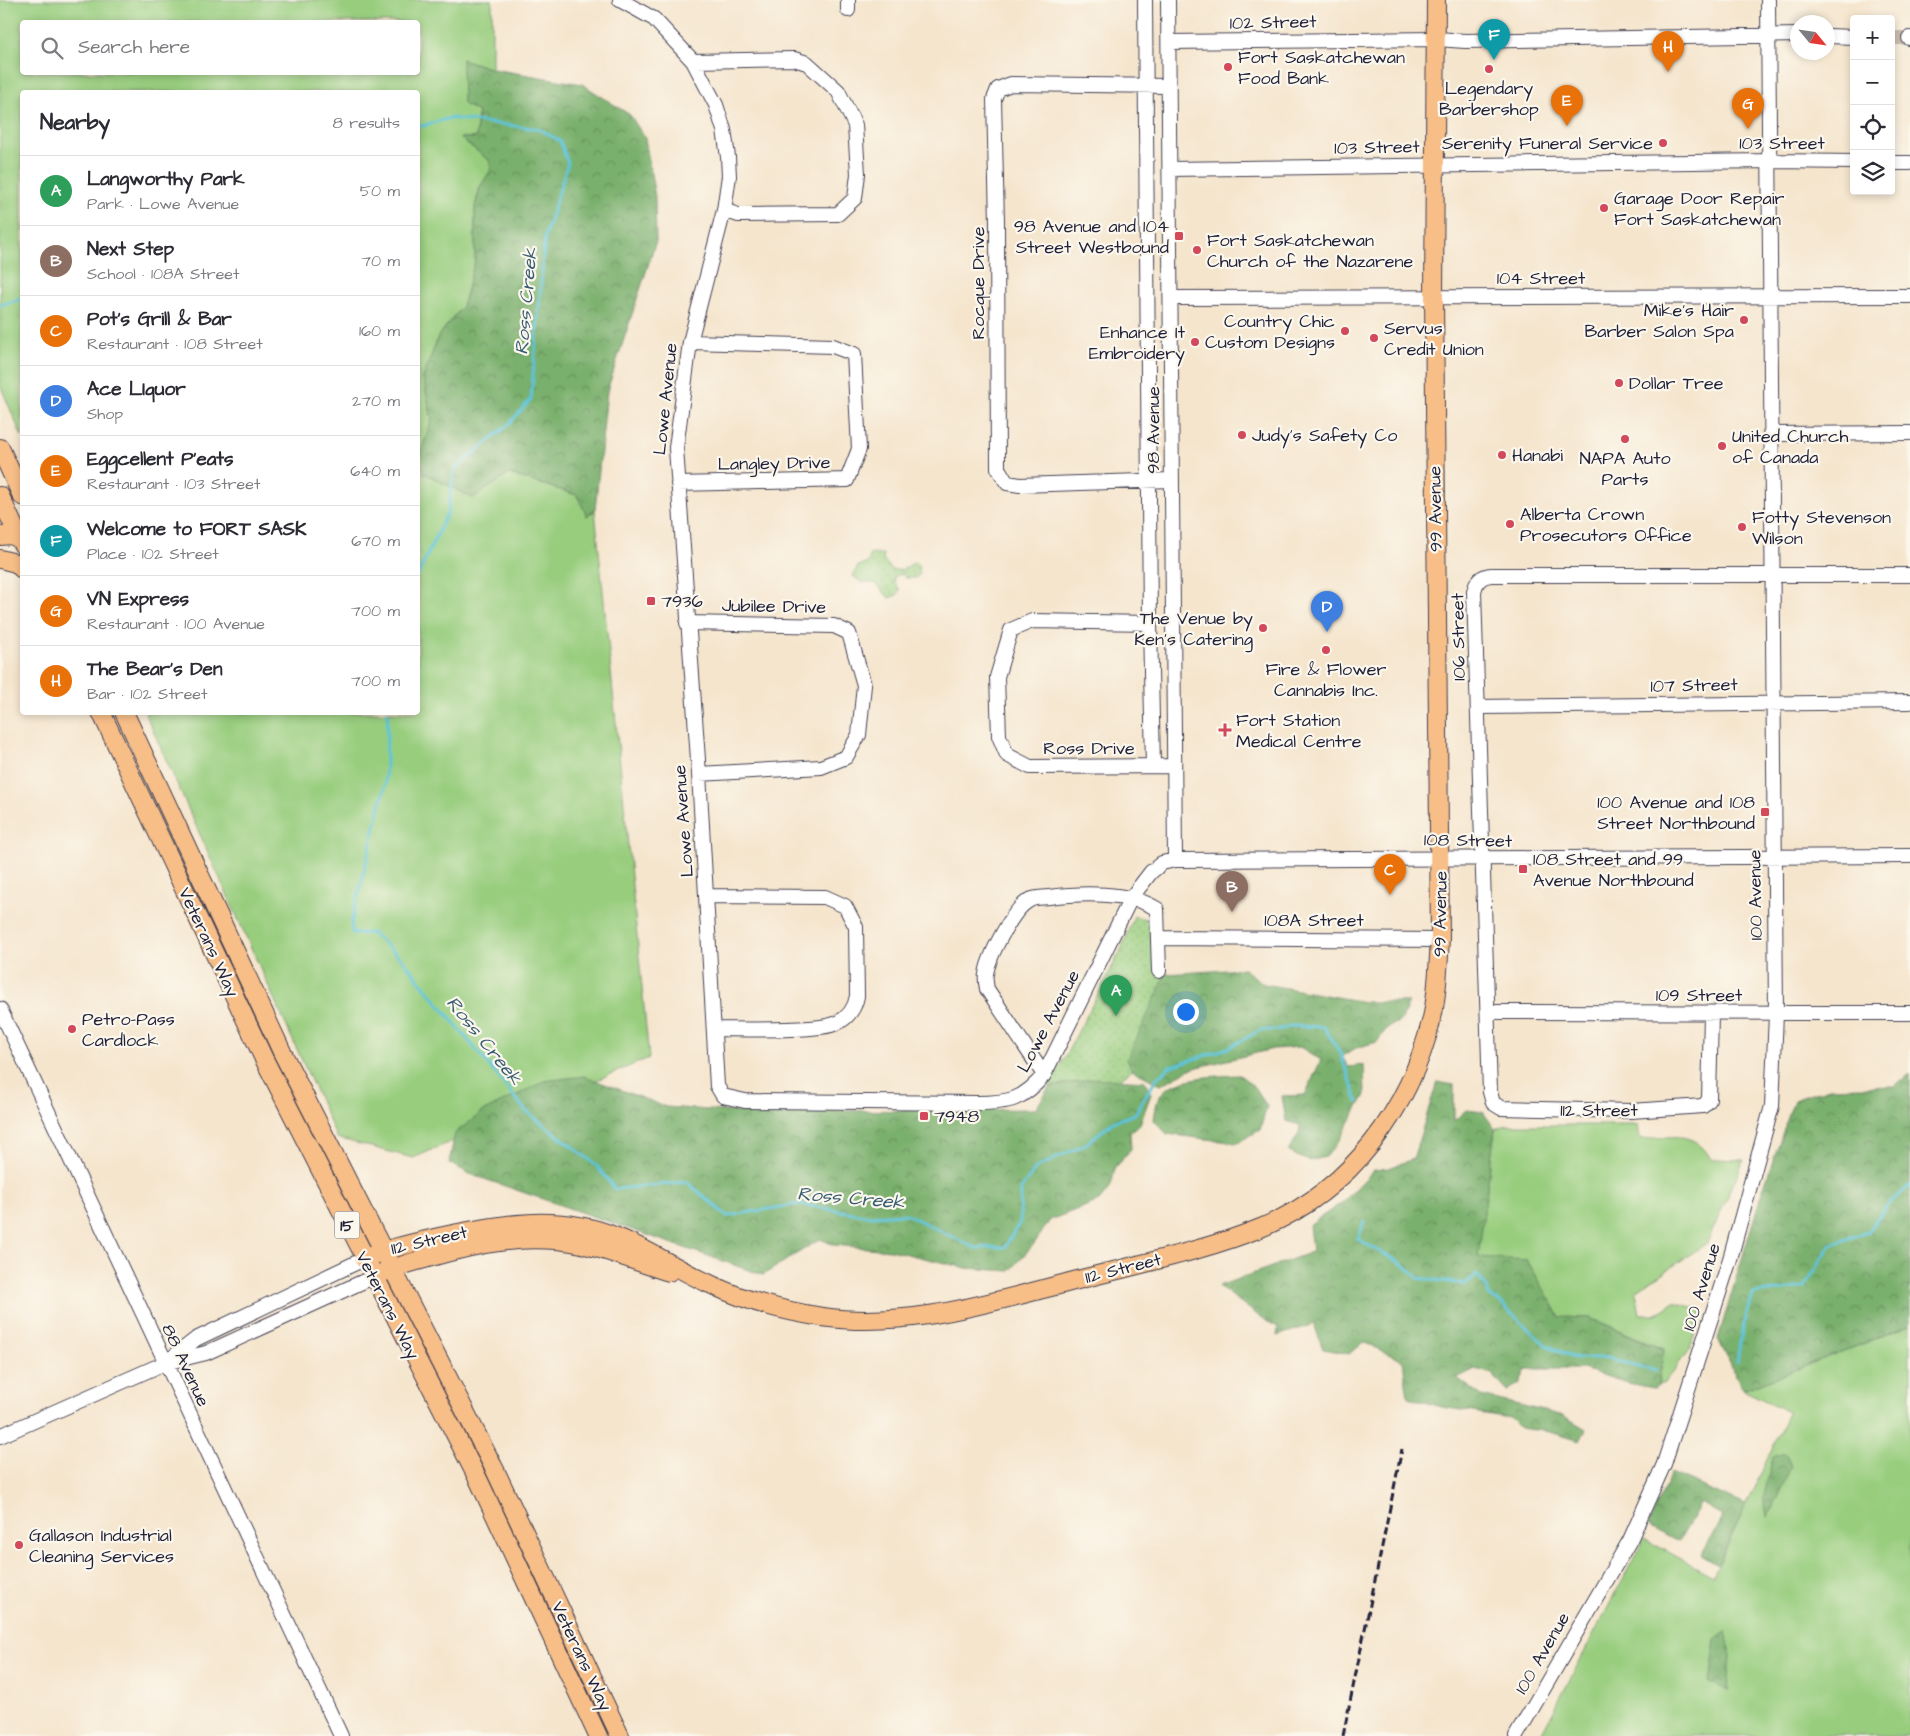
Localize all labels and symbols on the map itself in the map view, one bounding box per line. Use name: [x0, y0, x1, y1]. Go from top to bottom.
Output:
street label: 102 Street: [1229, 9, 1317, 36]
north arrow: [1790, 15, 1835, 60]
pin: F: [1478, 19, 1510, 60]
pin: H: [1652, 31, 1684, 72]
place label: Fort Saskatchewan Food Bank: [1238, 45, 1405, 91]
marker: Fort Saskatchewan Food Bank: [1222, 61, 1234, 73]
marker: Legendary Barbershop: [1483, 63, 1495, 75]
place label: Legendary Barbershop: [1439, 76, 1539, 122]
pin: E: [1551, 85, 1583, 126]
pin: G: [1732, 88, 1764, 129]
place label: Serenity Funeral Service: [1442, 131, 1653, 157]
street label: 103 Street: [1739, 131, 1825, 156]
street label: 103 Street: [1334, 134, 1421, 161]
marker: Serenity Funeral Service: [1657, 137, 1669, 149]
place label: Garage Door Repair Fort Saskatchewan: [1614, 186, 1784, 232]
marker: Garage Door Repair Fort Saskatchewan: [1598, 202, 1610, 214]
place label: 98 Avenue and 104 Street Westbound: [1014, 214, 1169, 260]
street label: Rocque Drive: [966, 226, 991, 340]
place label: Fort Saskatchewan Church of the Nazarene: [1207, 228, 1414, 274]
marker: 98 Avenue and 104 Street Westbound: [1173, 230, 1185, 242]
marker: Fort Saskatchewan Church of the Nazarene: [1191, 244, 1203, 256]
water label: Ross Creek: [508, 246, 545, 356]
street label: 104 Street: [1497, 266, 1586, 291]
place label: Mike's Hair Barber Salon Spa: [1584, 298, 1734, 344]
place label: Country Chic Custom Designs: [1205, 309, 1335, 356]
marker: Mike's Hair Barber Salon Spa: [1738, 314, 1750, 326]
place label: Servus Credit Union: [1384, 316, 1484, 362]
place label: Enhance It Embroidery: [1089, 320, 1186, 367]
marker: Country Chic Custom Designs: [1339, 325, 1351, 337]
marker: Servus Credit Union: [1368, 332, 1380, 344]
marker: Enhance It Embroidery: [1189, 336, 1201, 348]
street label: Lowe Avenue: [647, 342, 684, 456]
place label: Dollar Tree: [1629, 371, 1724, 396]
marker: Dollar Tree: [1613, 377, 1625, 389]
street label: 98 Avenue: [1141, 386, 1166, 474]
place label: Judy's Safety Co: [1252, 423, 1397, 449]
place label: United Church of Canada: [1732, 424, 1848, 470]
marker: Judy's Safety Co: [1236, 429, 1248, 441]
marker: NAPA Auto Parts: [1619, 433, 1631, 445]
marker: United Church of Canada: [1716, 440, 1728, 452]
place label: Hanabi: [1512, 443, 1563, 468]
place label: NAPA Auto Parts: [1579, 446, 1671, 492]
marker: Hanabi: [1496, 449, 1508, 461]
street label: Langley Drive: [717, 450, 831, 478]
street label: 99 Avenue: [1422, 465, 1449, 552]
place label: Alberta Crown Prosecutors Office: [1520, 502, 1692, 548]
place label: Fotty Stevenson Wilson: [1752, 505, 1891, 551]
marker: Alberta Crown Prosecutors Office: [1504, 518, 1516, 530]
marker: Fotty Stevenson Wilson: [1736, 521, 1748, 533]
place label: 7936: [661, 589, 703, 614]
pin: D: [1311, 591, 1343, 632]
street label: 106 Street: [1445, 592, 1472, 681]
street label: Jubilee Drive: [722, 593, 827, 620]
marker: 7936: [645, 595, 657, 607]
place label: The Venue by Ken’s Catering: [1134, 606, 1253, 653]
marker: The Venue by Ken’s Catering: [1257, 622, 1269, 634]
marker: Fire & Flower Cannabis Inc.: [1320, 644, 1332, 656]
place label: Fire & Flower Cannabis Inc.: [1266, 657, 1387, 703]
street label: 107 Street: [1650, 672, 1739, 699]
place label: Fort Station Medical Centre: [1236, 708, 1362, 754]
marker: Fort Station Medical Centre: [1218, 723, 1232, 737]
street label: Ross Drive: [1043, 736, 1135, 761]
street label: Lowe Avenue: [667, 764, 700, 878]
place label: 100 Avenue and 108 Street Northbound: [1597, 790, 1755, 836]
marker: 100 Avenue and 108 Street Northbound: [1759, 806, 1771, 818]
street label: 108 Street: [1424, 827, 1513, 854]
place label: 108 Street and 99 Avenue Northbound: [1533, 847, 1694, 893]
street label: 100 Avenue: [1742, 849, 1769, 941]
pin: C: [1374, 854, 1406, 895]
marker: 108 Street and 99 Avenue Northbound: [1517, 863, 1529, 875]
street label: 99 Avenue: [1427, 870, 1454, 957]
pin: B: [1216, 871, 1248, 912]
street label: Veterans Way: [171, 883, 245, 1002]
street label: 108A Street: [1264, 908, 1365, 933]
street label: Lowe Avenue: [1011, 965, 1086, 1077]
pin: A: [1100, 975, 1132, 1016]
street label: 109 Street: [1656, 983, 1743, 1008]
water label: Ross Creek: [440, 991, 528, 1091]
your location: [1173, 999, 1199, 1025]
place label: Petro-Pass Cardlock: [82, 1007, 175, 1053]
marker: Petro-Pass Cardlock: [66, 1023, 78, 1035]
street label: 112 Street: [1560, 1098, 1639, 1123]
place label: 7948: [934, 1104, 980, 1129]
marker: 7948: [918, 1110, 930, 1122]
water label: Ross Creek: [796, 1180, 906, 1217]
road number: 15: [334, 1212, 360, 1238]
street label: 112 Street: [388, 1219, 470, 1261]
street label: 100 Avenue: [1676, 1240, 1727, 1334]
street label: Veterans Way: [349, 1247, 426, 1364]
street label: 112 Street: [1082, 1247, 1165, 1290]
street label: 88 Avenue: [155, 1320, 216, 1411]
place label: Gallason Industrial Cleaning Services: [29, 1523, 174, 1570]
marker: Gallason Industrial Cleaning Services: [13, 1539, 25, 1551]
street label: Veterans Way: [544, 1597, 618, 1716]
street label: 100 Avenue: [1509, 1607, 1576, 1699]

